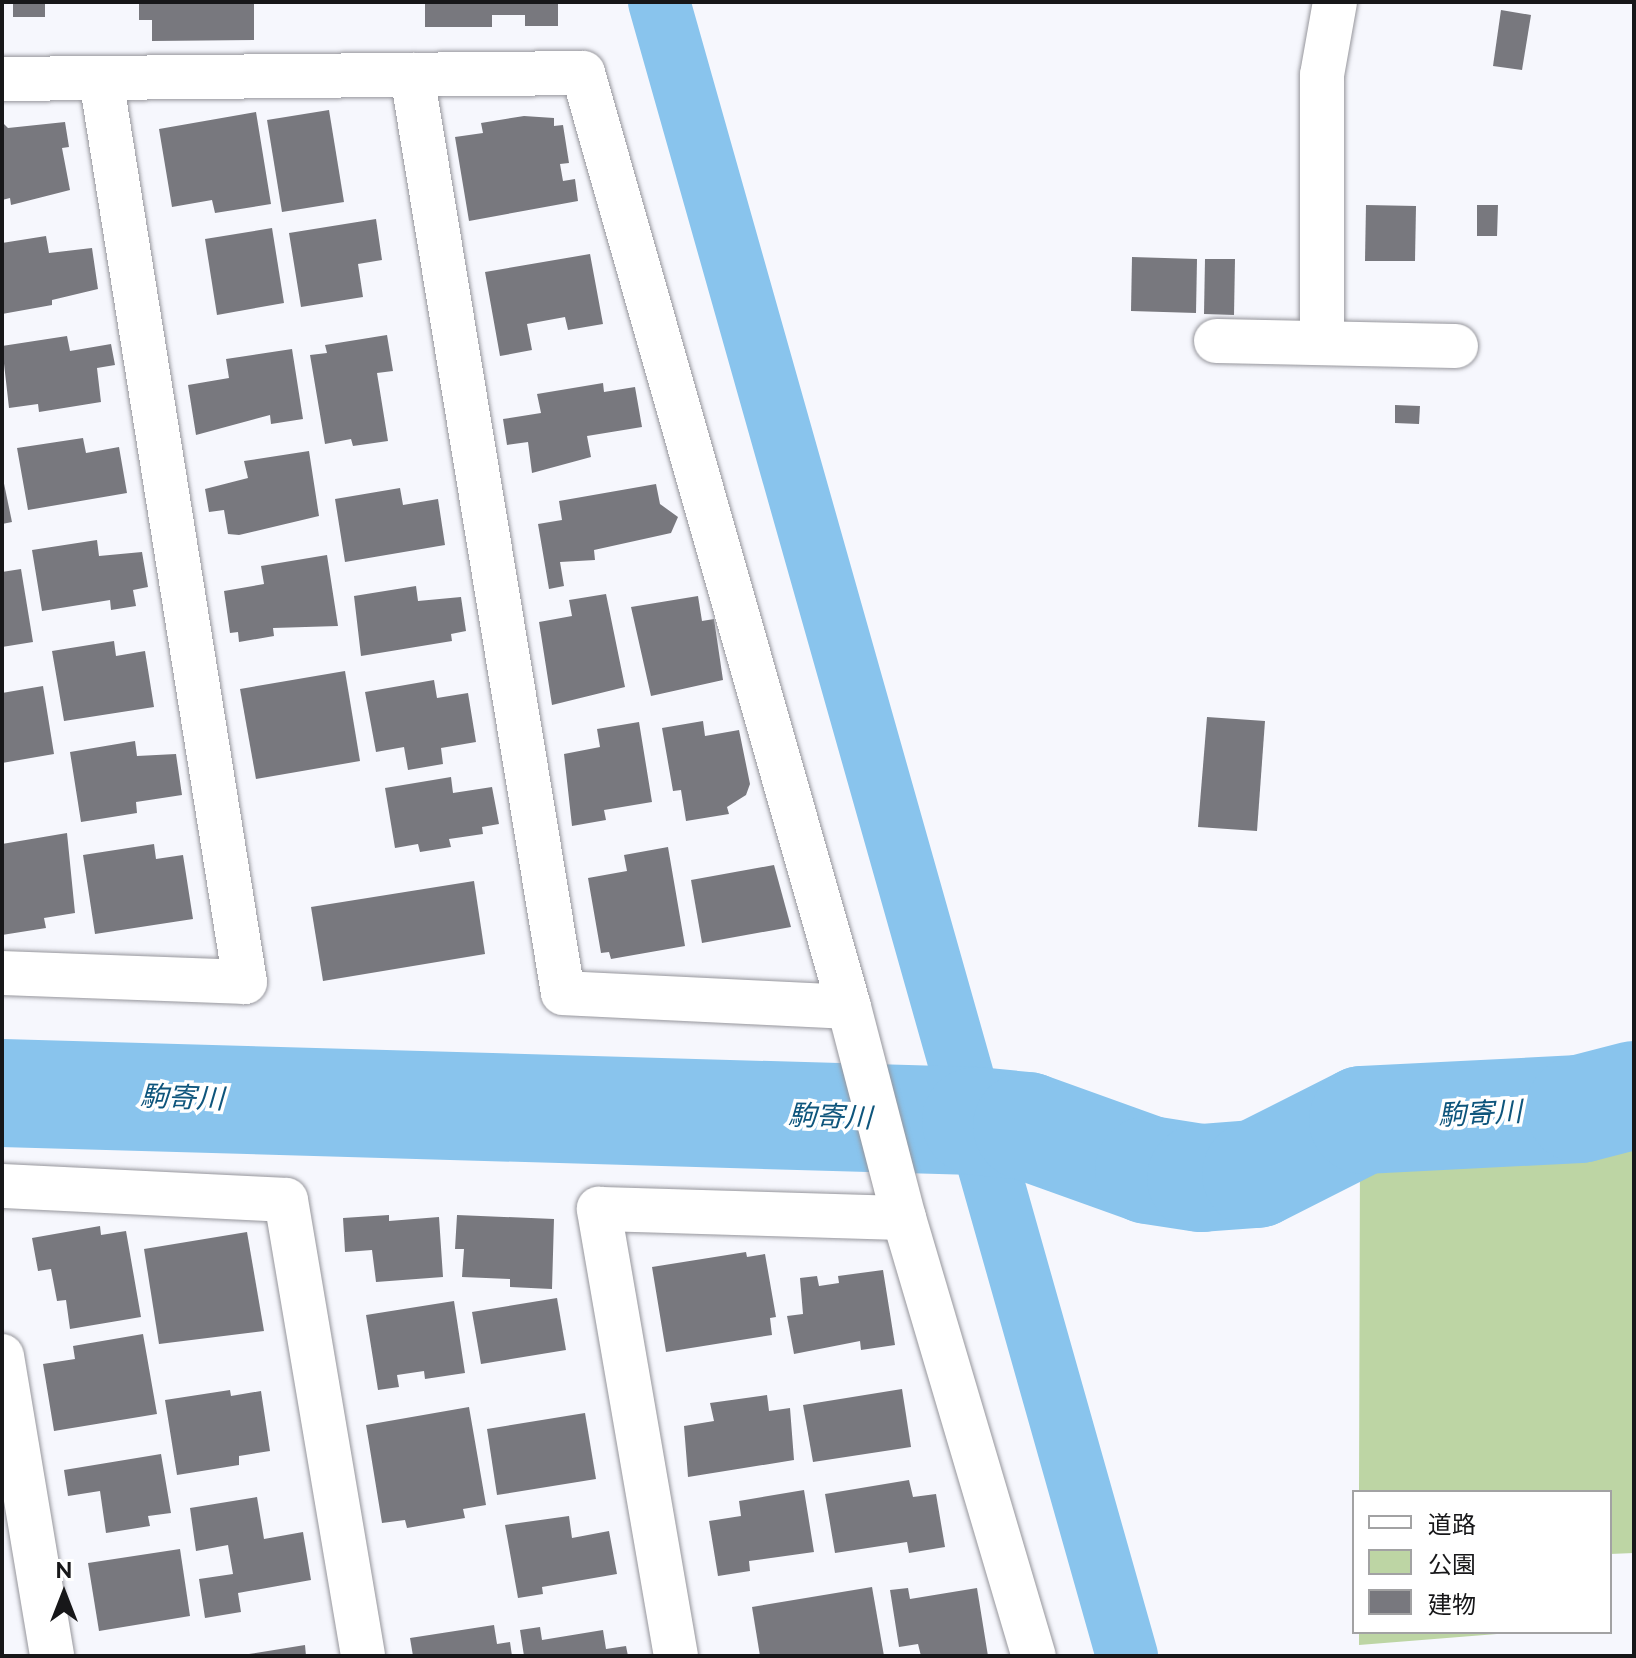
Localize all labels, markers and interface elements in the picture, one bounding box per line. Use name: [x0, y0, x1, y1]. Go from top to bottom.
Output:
water label: 駒寄川: [139, 1080, 225, 1116]
water label: 駒寄川: [1437, 1095, 1523, 1133]
water label: 駒寄川: [787, 1099, 873, 1135]
legend: [1352, 1490, 1612, 1634]
text: 道路: [1428, 1510, 1476, 1539]
text: 公園: [1428, 1550, 1476, 1579]
north arrow: [24, 1554, 104, 1634]
text: N: [56, 1557, 72, 1583]
text: 建物: [1428, 1590, 1476, 1619]

